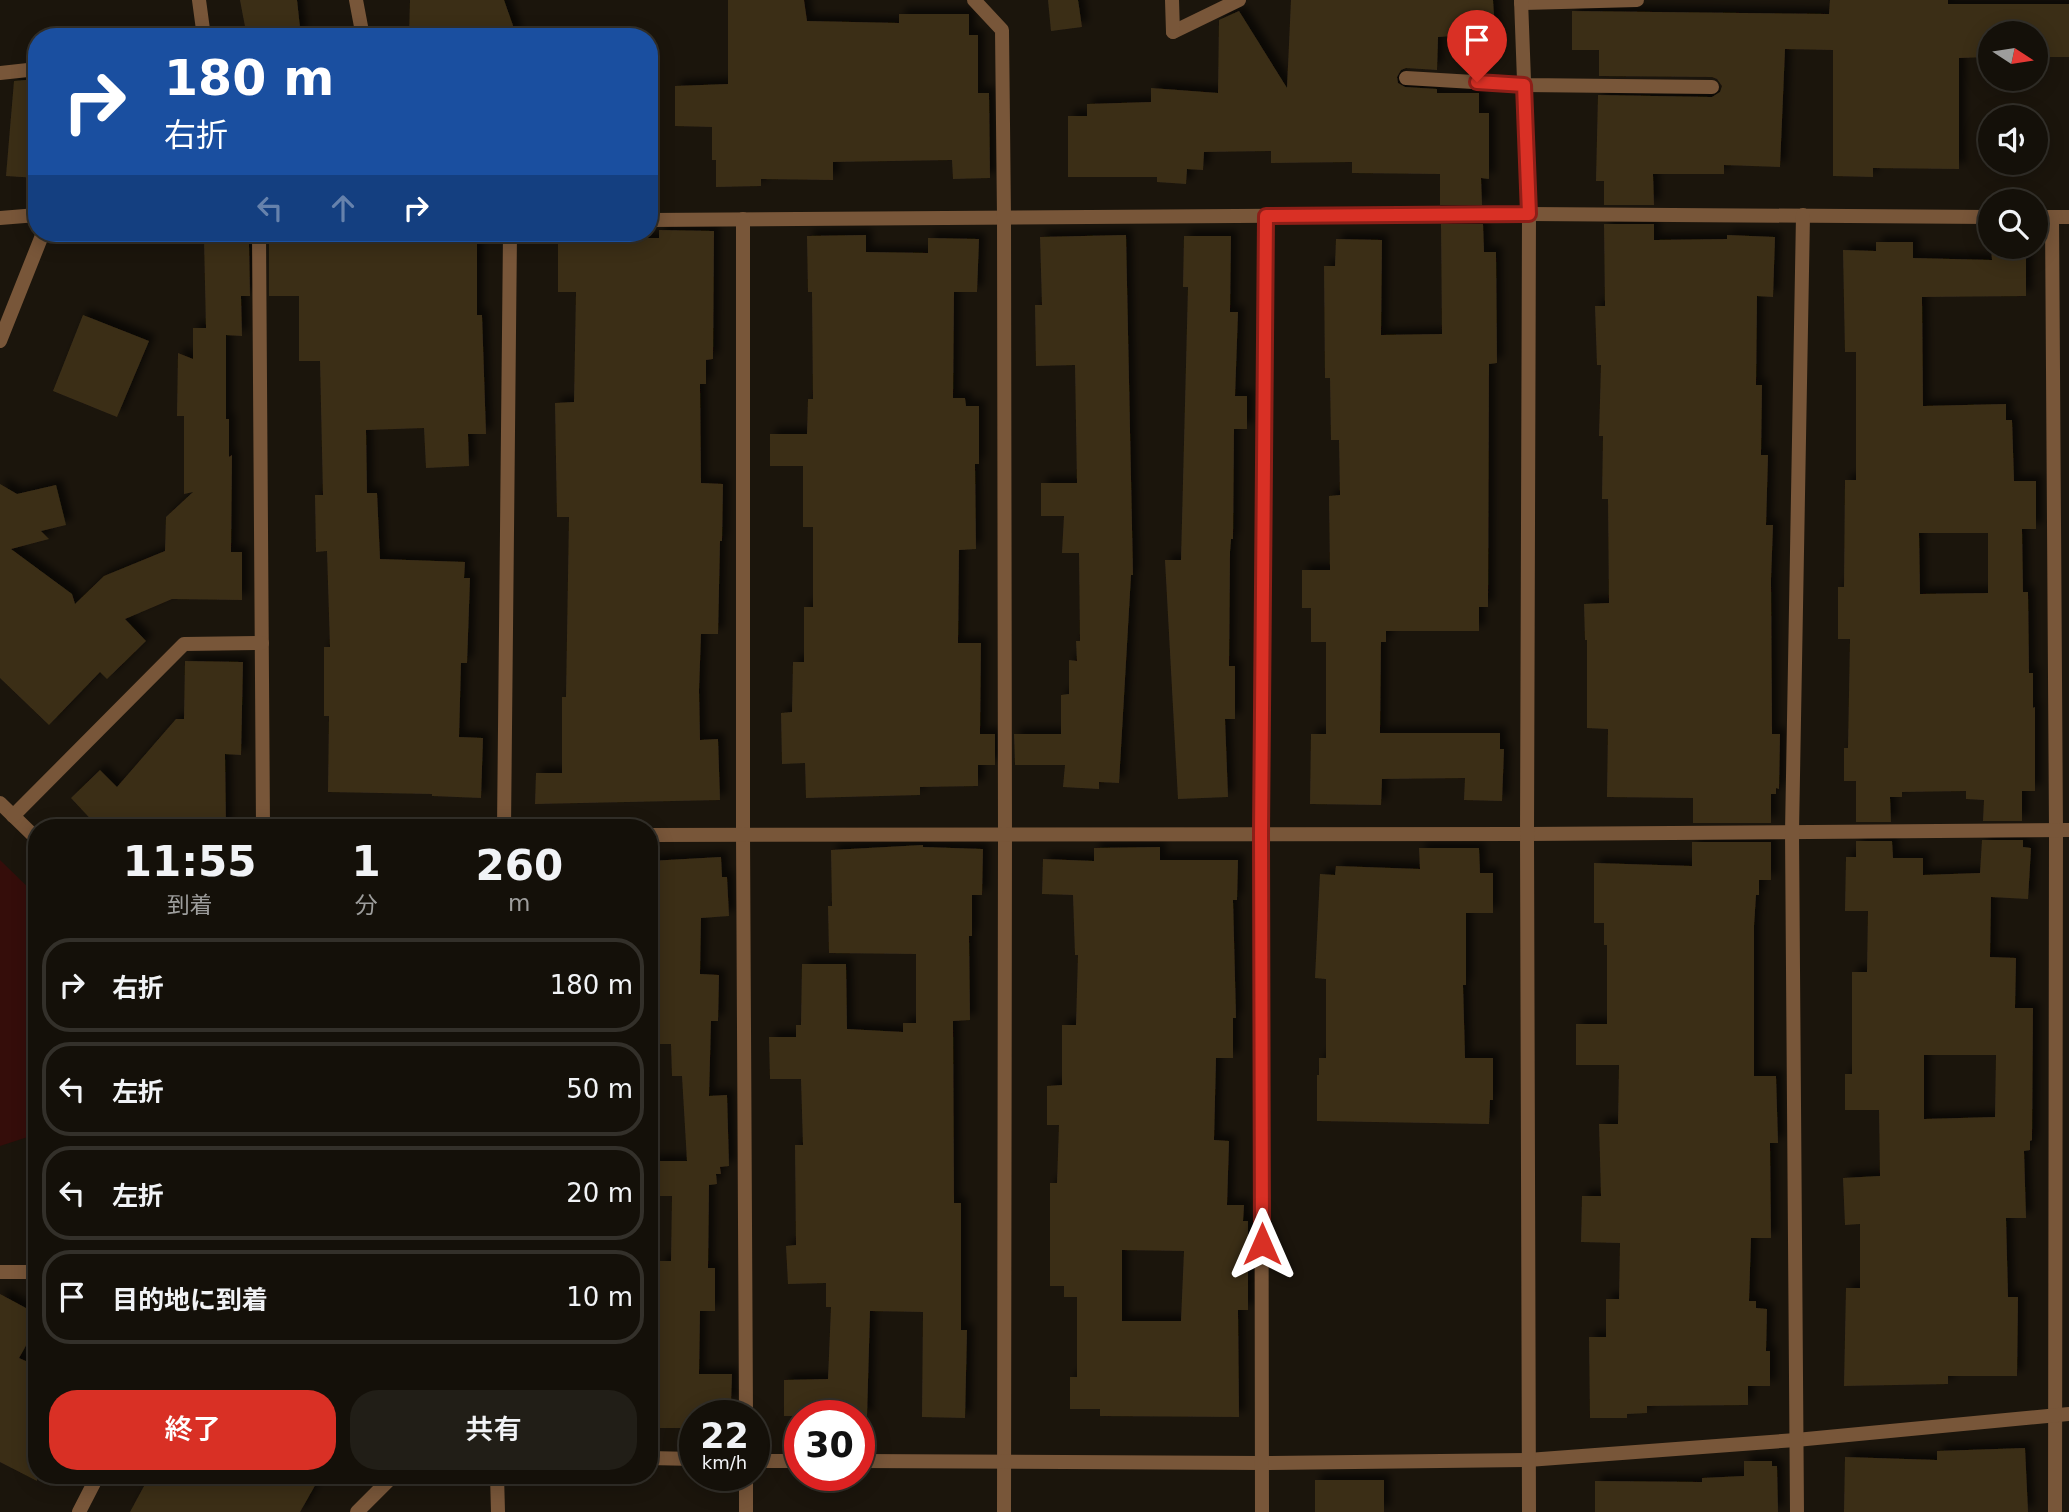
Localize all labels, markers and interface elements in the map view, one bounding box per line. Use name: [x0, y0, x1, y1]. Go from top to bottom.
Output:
pin: [1447, 10, 1507, 82]
icon: arrive: [1458, 21, 1496, 59]
north arrow: [1978, 21, 2048, 91]
map controls: [1978, 21, 2048, 259]
text: 180 m: [164, 50, 334, 107]
icon: right: [49, 56, 140, 147]
button: sound: [1978, 105, 2048, 175]
text: 右折: [164, 116, 228, 154]
icon: left: [251, 189, 289, 227]
icon: ahead: [324, 189, 362, 227]
icon: right: [397, 189, 435, 227]
button: search: [1978, 189, 2048, 259]
text: 11:55: [123, 837, 257, 886]
text: 1: [351, 837, 381, 886]
text: 260: [475, 841, 563, 890]
text: m: [508, 890, 531, 916]
text: 到着: [167, 892, 213, 918]
text: 分: [355, 892, 378, 918]
icon: right: [53, 966, 91, 1004]
text: 180 m: [550, 970, 633, 1000]
text: 右折: [112, 973, 164, 1003]
icon: left: [53, 1070, 91, 1108]
text: 50 m: [566, 1074, 633, 1104]
text: 左折: [112, 1077, 164, 1107]
icon: left: [53, 1174, 91, 1212]
text: 20 m: [566, 1178, 633, 1208]
text: 左折: [112, 1181, 164, 1211]
position arrow: [1225, 1207, 1299, 1281]
icon: arrive: [53, 1278, 91, 1316]
text: 10 m: [566, 1282, 633, 1312]
text: 目的地に到着: [112, 1285, 268, 1315]
button: 終了: [49, 1390, 336, 1470]
button: 共有: [350, 1390, 637, 1470]
speed limit sign: 30: [784, 1400, 875, 1491]
text: 22: [700, 1416, 749, 1456]
text: km/h: [702, 1452, 747, 1473]

